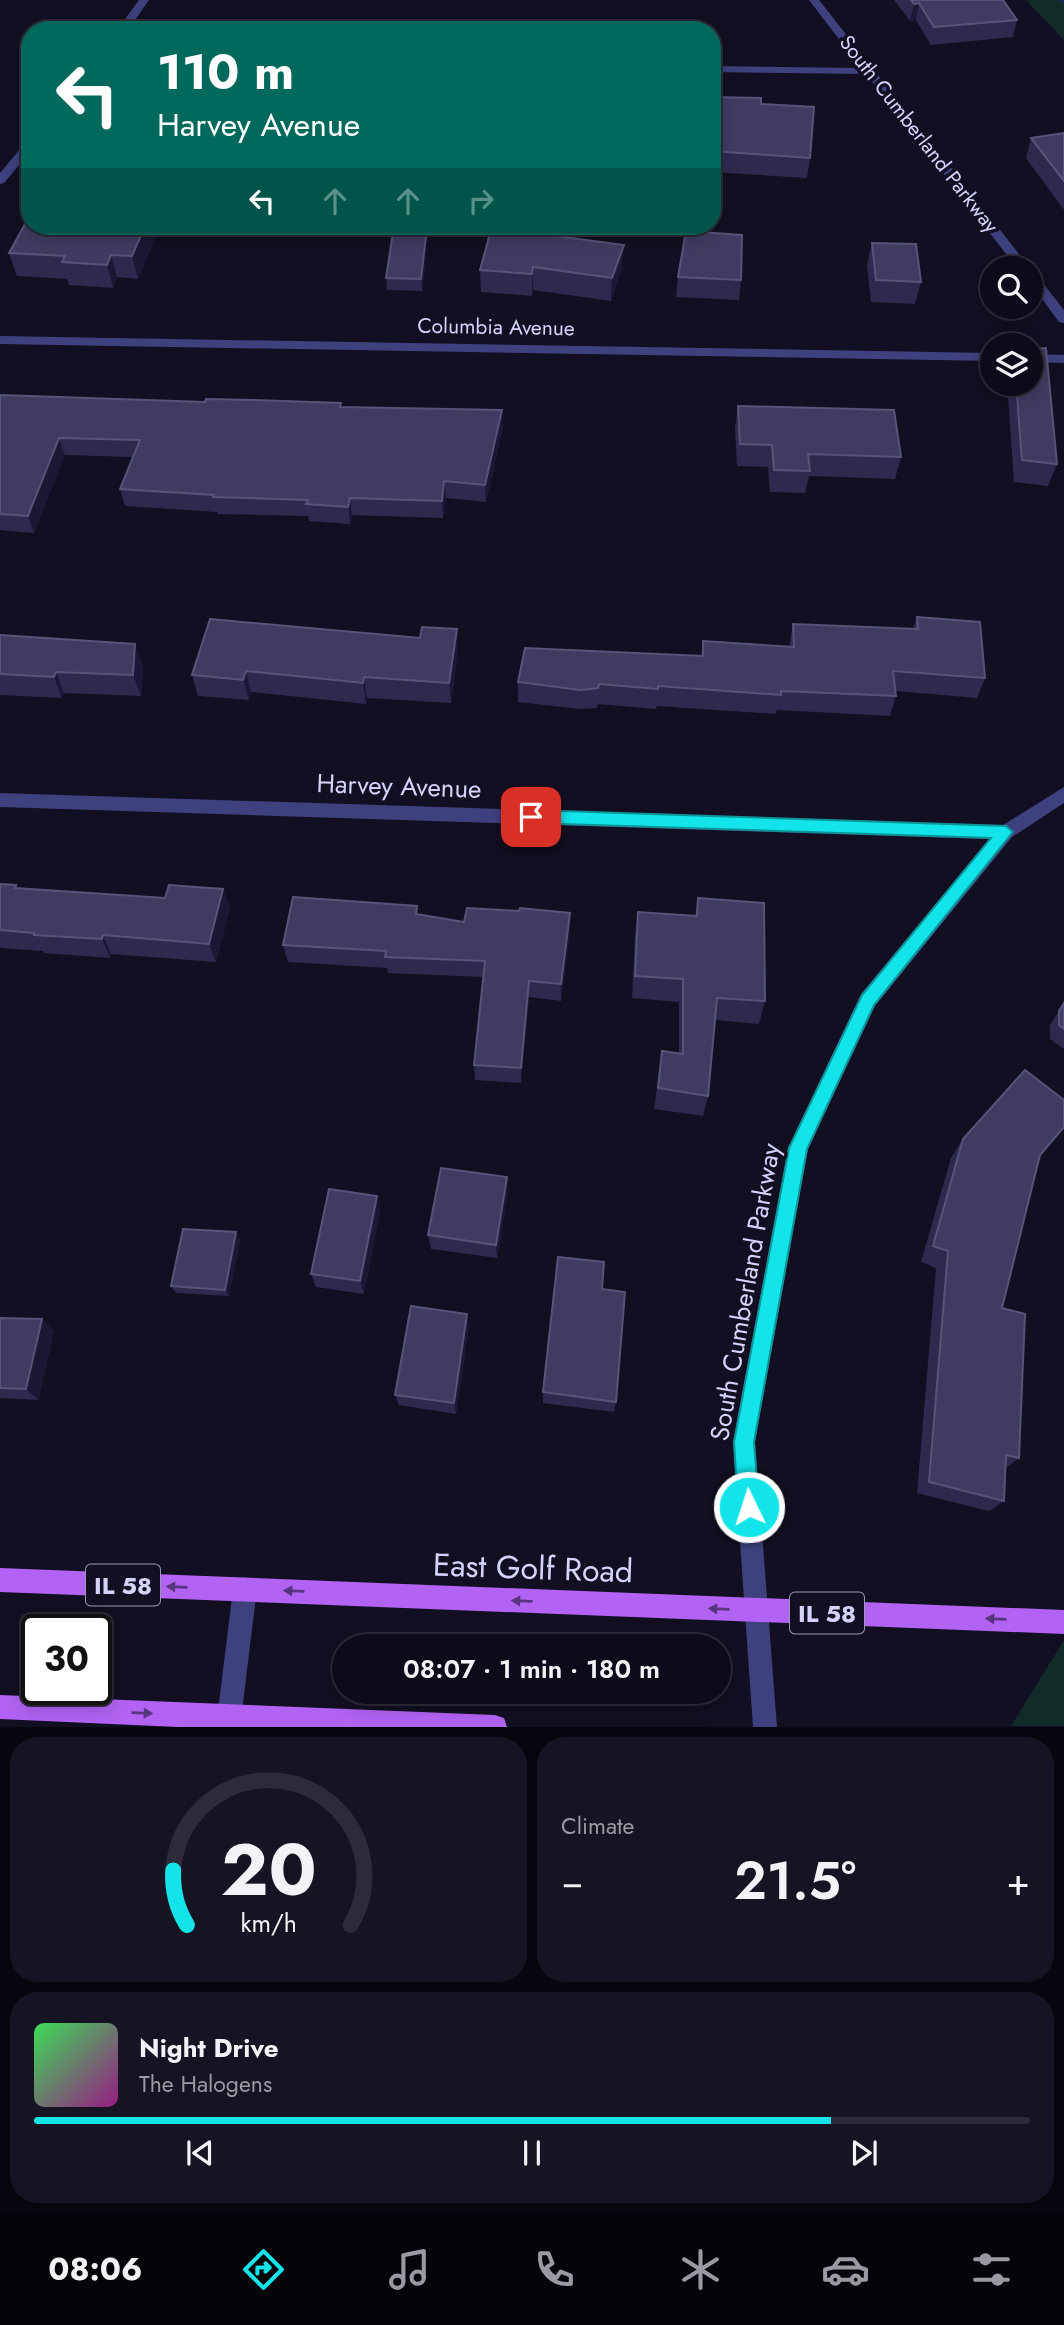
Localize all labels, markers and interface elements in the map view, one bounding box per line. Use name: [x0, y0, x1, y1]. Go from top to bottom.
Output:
street label: South Cumberland Parkway: [832, 29, 1006, 240]
text: 110 m: [157, 37, 294, 107]
icon: left: [42, 49, 133, 140]
text: Harvey Avenue: [157, 102, 360, 148]
icon: left: [243, 182, 281, 220]
icon: ahead: [316, 182, 354, 220]
icon: ahead: [389, 182, 427, 220]
icon: right: [462, 182, 500, 220]
map controls: [980, 256, 1043, 396]
button: search: [980, 256, 1043, 319]
street label: Columbia Avenue: [417, 311, 575, 343]
button: layers: [980, 333, 1043, 396]
street label: Harvey Avenue: [316, 764, 482, 808]
pin: [501, 787, 561, 847]
icon: arrive: [512, 798, 550, 836]
street label: South Cumberland Parkway: [700, 1140, 790, 1444]
position arrow: [712, 1470, 786, 1544]
street label: East Golf Road: [432, 1542, 634, 1594]
road number: IL 58: [86, 1564, 160, 1605]
one-way arrow: [166, 1581, 188, 1592]
one-way arrow: [283, 1585, 305, 1596]
road number: IL 58: [790, 1592, 864, 1633]
one-way arrow: [510, 1595, 532, 1606]
one-way arrow: [708, 1604, 730, 1615]
speed limit sign: 30: [21, 1614, 112, 1705]
one-way arrow: [985, 1614, 1007, 1625]
text: 08:07 · 1 min · 180 m: [403, 1650, 660, 1688]
one-way arrow: [131, 1707, 153, 1718]
text: Climate: [561, 1809, 634, 1843]
text: 20: [221, 1818, 316, 1923]
text: 21.5°: [734, 1843, 856, 1919]
text: −: [561, 1854, 583, 1909]
text: +: [1007, 1854, 1030, 1909]
text: km/h: [240, 1905, 297, 1941]
text: Night Drive: [139, 2029, 279, 2067]
text: The Halogens: [139, 2067, 272, 2101]
icon: previous: [181, 2134, 219, 2172]
icon: pause: [513, 2134, 551, 2172]
icon: next: [845, 2134, 883, 2172]
icon: directions: [239, 2245, 288, 2294]
icon: music: [385, 2245, 434, 2294]
icon: phone: [530, 2245, 579, 2294]
icon: climate: [676, 2245, 725, 2294]
icon: car: [821, 2245, 870, 2294]
icon: filters: [967, 2245, 1016, 2294]
text: 08:06: [48, 2246, 142, 2292]

